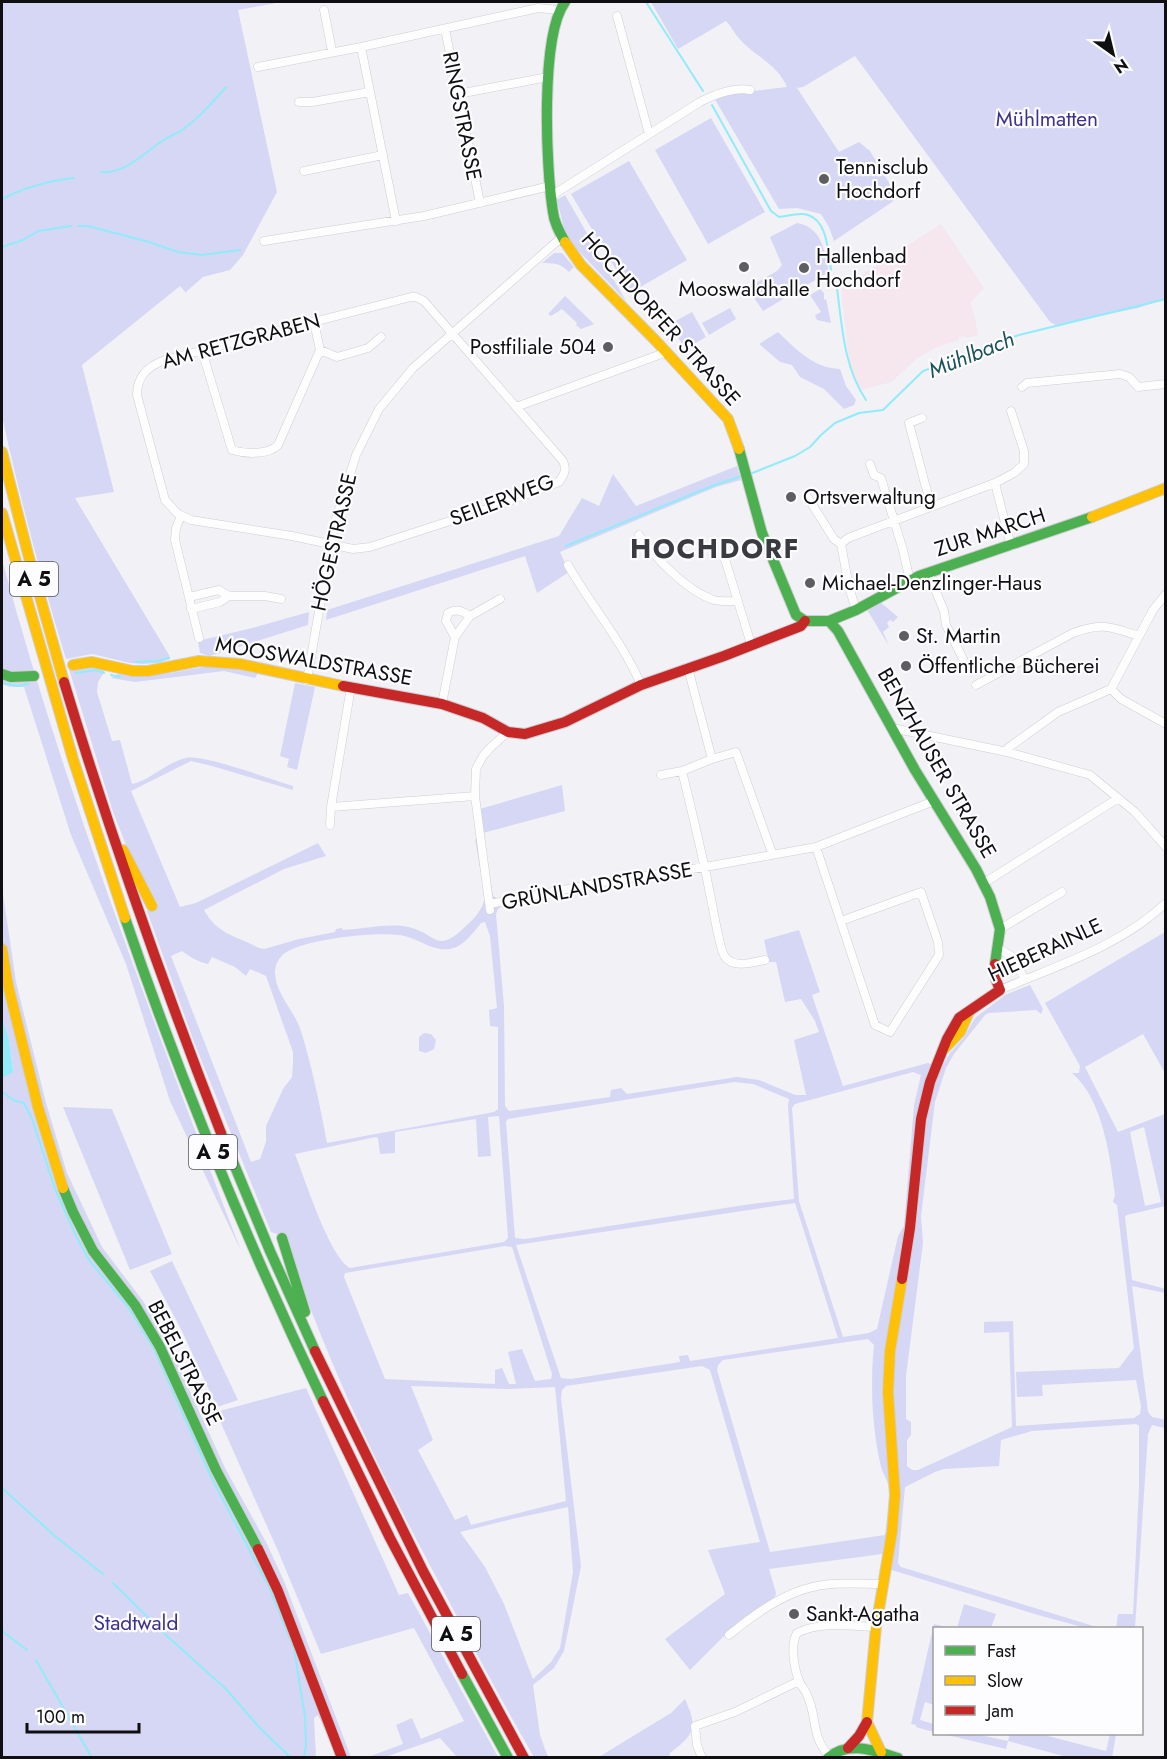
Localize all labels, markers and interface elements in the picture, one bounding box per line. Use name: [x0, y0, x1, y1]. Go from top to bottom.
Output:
north arrow: [1083, 24, 1143, 84]
street label: RINGSTRASSE: [435, 49, 489, 183]
text: N: [1109, 53, 1133, 79]
park label: Mühlmatten: [996, 104, 1098, 134]
place label: Tennisclub Hochdorf: [836, 152, 928, 206]
marker: Tennisclub Hochdorf: [817, 172, 831, 186]
street label: HOCHDORFER STRASSE: [575, 225, 747, 413]
place label: Hallenbad Hochdorf: [816, 241, 907, 295]
marker: Mooswaldhalle: [737, 260, 751, 274]
marker: Hallenbad Hochdorf: [797, 261, 811, 275]
place label: Mooswaldhalle: [678, 274, 810, 304]
street label: AM RETZGRABEN: [159, 305, 323, 377]
water label: Mühlbach: [923, 322, 1019, 386]
place label: Postfiliale 504: [470, 332, 596, 362]
marker: Postfiliale 504: [601, 340, 615, 354]
street label: SEILERWEG: [445, 466, 559, 534]
street label: HÖGESTRASSE: [304, 470, 364, 614]
place label: Ortsverwaltung: [803, 482, 936, 512]
marker: Ortsverwaltung: [784, 490, 798, 504]
street label: ZUR MARCH: [931, 500, 1049, 564]
district label: HOCHDORF: [630, 529, 800, 568]
road number: A 5: [10, 562, 58, 596]
place label: Michael-Denzlinger-Haus: [822, 568, 1042, 598]
marker: Michael-Denzlinger-Haus: [803, 576, 817, 590]
place label: St. Martin: [916, 621, 1001, 651]
street label: MOOSWALDSTRASSE: [213, 629, 415, 693]
marker: St. Martin: [897, 629, 911, 643]
place label: Öffentliche Bücherei: [918, 651, 1100, 681]
marker: Öffentliche Bücherei: [899, 659, 913, 673]
street label: BENZHAUSER STRASSE: [870, 662, 1004, 864]
street label: GRÜNLANDSTRASSE: [499, 854, 695, 918]
street label: HIEBERAINLE: [983, 910, 1107, 990]
road number: A 5: [189, 1135, 237, 1169]
street label: BEBELSTRASSE: [140, 1295, 230, 1431]
place label: Sankt-Agatha: [806, 1599, 919, 1629]
marker: Sankt-Agatha: [787, 1607, 801, 1621]
park label: Stadtwald: [94, 1608, 178, 1638]
road number: A 5: [432, 1617, 480, 1651]
legend: [933, 1627, 1143, 1735]
text: Fast: [987, 1638, 1016, 1664]
text: Slow: [987, 1668, 1024, 1694]
scale bar: [27, 1696, 140, 1734]
text: Jam: [985, 1698, 1014, 1724]
text: 100 m: [36, 1704, 85, 1730]

